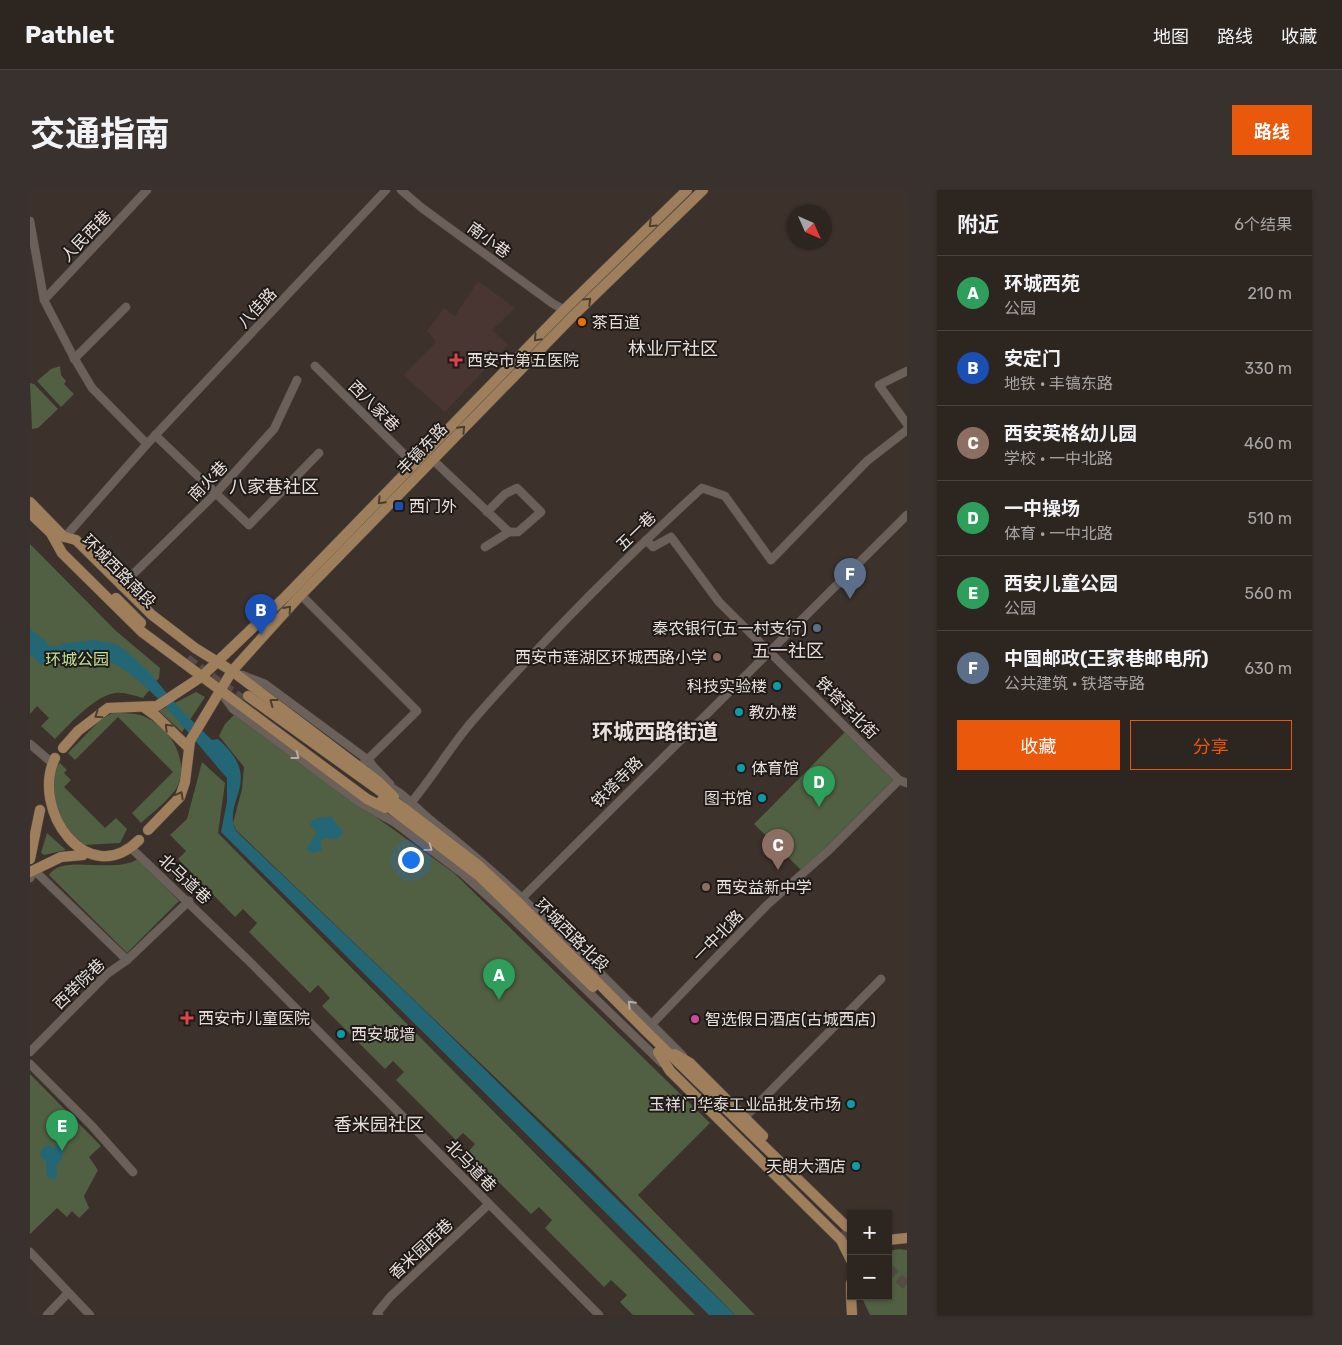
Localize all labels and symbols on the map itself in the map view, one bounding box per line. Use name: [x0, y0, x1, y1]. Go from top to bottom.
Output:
north arrow: [787, 205, 832, 250]
street label: 人民西巷: [57, 206, 115, 266]
street label: 南小巷: [464, 218, 514, 262]
one-way arrow: [649, 218, 658, 227]
street label: 八佳路: [234, 284, 280, 332]
one-way arrow: [583, 298, 592, 307]
place label: 茶百道: [592, 313, 640, 332]
marker: 茶百道: [576, 316, 588, 328]
one-way arrow: [534, 333, 543, 342]
district label: 林业厅社区: [628, 338, 718, 360]
place label: 西安市第五医院: [467, 351, 579, 370]
marker: 西安市第五医院: [449, 353, 463, 367]
street label: 西八家巷: [345, 377, 403, 435]
street label: 丰镐东路: [393, 419, 451, 479]
one-way arrow: [456, 426, 465, 435]
street label: 南火巷: [184, 457, 232, 505]
district label: 八家巷社区: [229, 476, 319, 498]
one-way arrow: [378, 495, 387, 504]
place label: 西门外: [409, 497, 457, 516]
marker: 西门外: [393, 500, 405, 512]
street label: 五一巷: [612, 507, 660, 555]
street label: 环城西路南段: [78, 530, 160, 612]
pin: F: [834, 558, 866, 599]
pin: B: [245, 594, 277, 635]
one-way arrow: [282, 606, 291, 615]
place label: 秦农银行(五一村支行): [652, 619, 807, 638]
marker: 秦农银行(五一村支行): [811, 622, 823, 634]
district label: 五一社区: [752, 640, 824, 662]
place label: 西安市莲湖区环城西路小学: [515, 648, 707, 667]
park label: 环城公园: [45, 650, 109, 669]
marker: 西安市莲湖区环城西路小学: [711, 651, 723, 663]
street label: 铁塔寺北街: [812, 673, 882, 743]
place label: 科技实验楼: [687, 677, 767, 696]
marker: 科技实验楼: [771, 680, 783, 692]
one-way arrow: [270, 699, 279, 707]
place label: 教办楼: [749, 703, 797, 722]
marker: 教办楼: [733, 706, 745, 718]
one-way arrow: [94, 709, 104, 718]
district label: 环城西路街道: [592, 719, 718, 744]
one-way arrow: [164, 724, 173, 733]
one-way arrow: [290, 750, 300, 759]
street label: 铁塔寺路: [588, 753, 646, 811]
place label: 体育馆: [751, 759, 799, 778]
marker: 体育馆: [735, 762, 747, 774]
pin: D: [803, 766, 835, 807]
place label: 图书馆: [704, 789, 752, 808]
one-way arrow: [174, 791, 184, 800]
marker: 图书馆: [756, 792, 768, 804]
pin: C: [762, 829, 794, 870]
one-way arrow: [423, 842, 433, 851]
your location: [398, 847, 424, 873]
street label: 北马道巷: [155, 850, 215, 908]
place label: 西安益新中学: [716, 878, 812, 897]
marker: 西安益新中学: [700, 881, 712, 893]
street label: 环城西路北段: [531, 894, 613, 976]
street label: 一中北路: [689, 906, 747, 966]
street label: 西举院巷: [49, 955, 109, 1013]
pin: A: [483, 959, 515, 1000]
one-way arrow: [627, 1000, 636, 1009]
place label: 西安市儿童医院: [198, 1009, 310, 1028]
place label: 智选假日酒店(古城西店): [705, 1010, 876, 1029]
marker: 西安市儿童医院: [180, 1011, 194, 1025]
marker: 智选假日酒店(古城西店): [689, 1013, 701, 1025]
place label: 西安城墙: [351, 1025, 415, 1044]
marker: 西安城墙: [335, 1028, 347, 1040]
place label: 玉祥门华泰工业品批发市场: [649, 1095, 841, 1114]
marker: 玉祥门华泰工业品批发市场: [845, 1098, 857, 1110]
pin: E: [46, 1110, 78, 1151]
district label: 香米园社区: [334, 1114, 424, 1136]
street label: 北马道巷: [442, 1136, 500, 1196]
place label: 天朗大酒店: [766, 1157, 846, 1176]
marker: 天朗大酒店: [850, 1160, 862, 1172]
street label: 香米园西巷: [385, 1215, 457, 1283]

